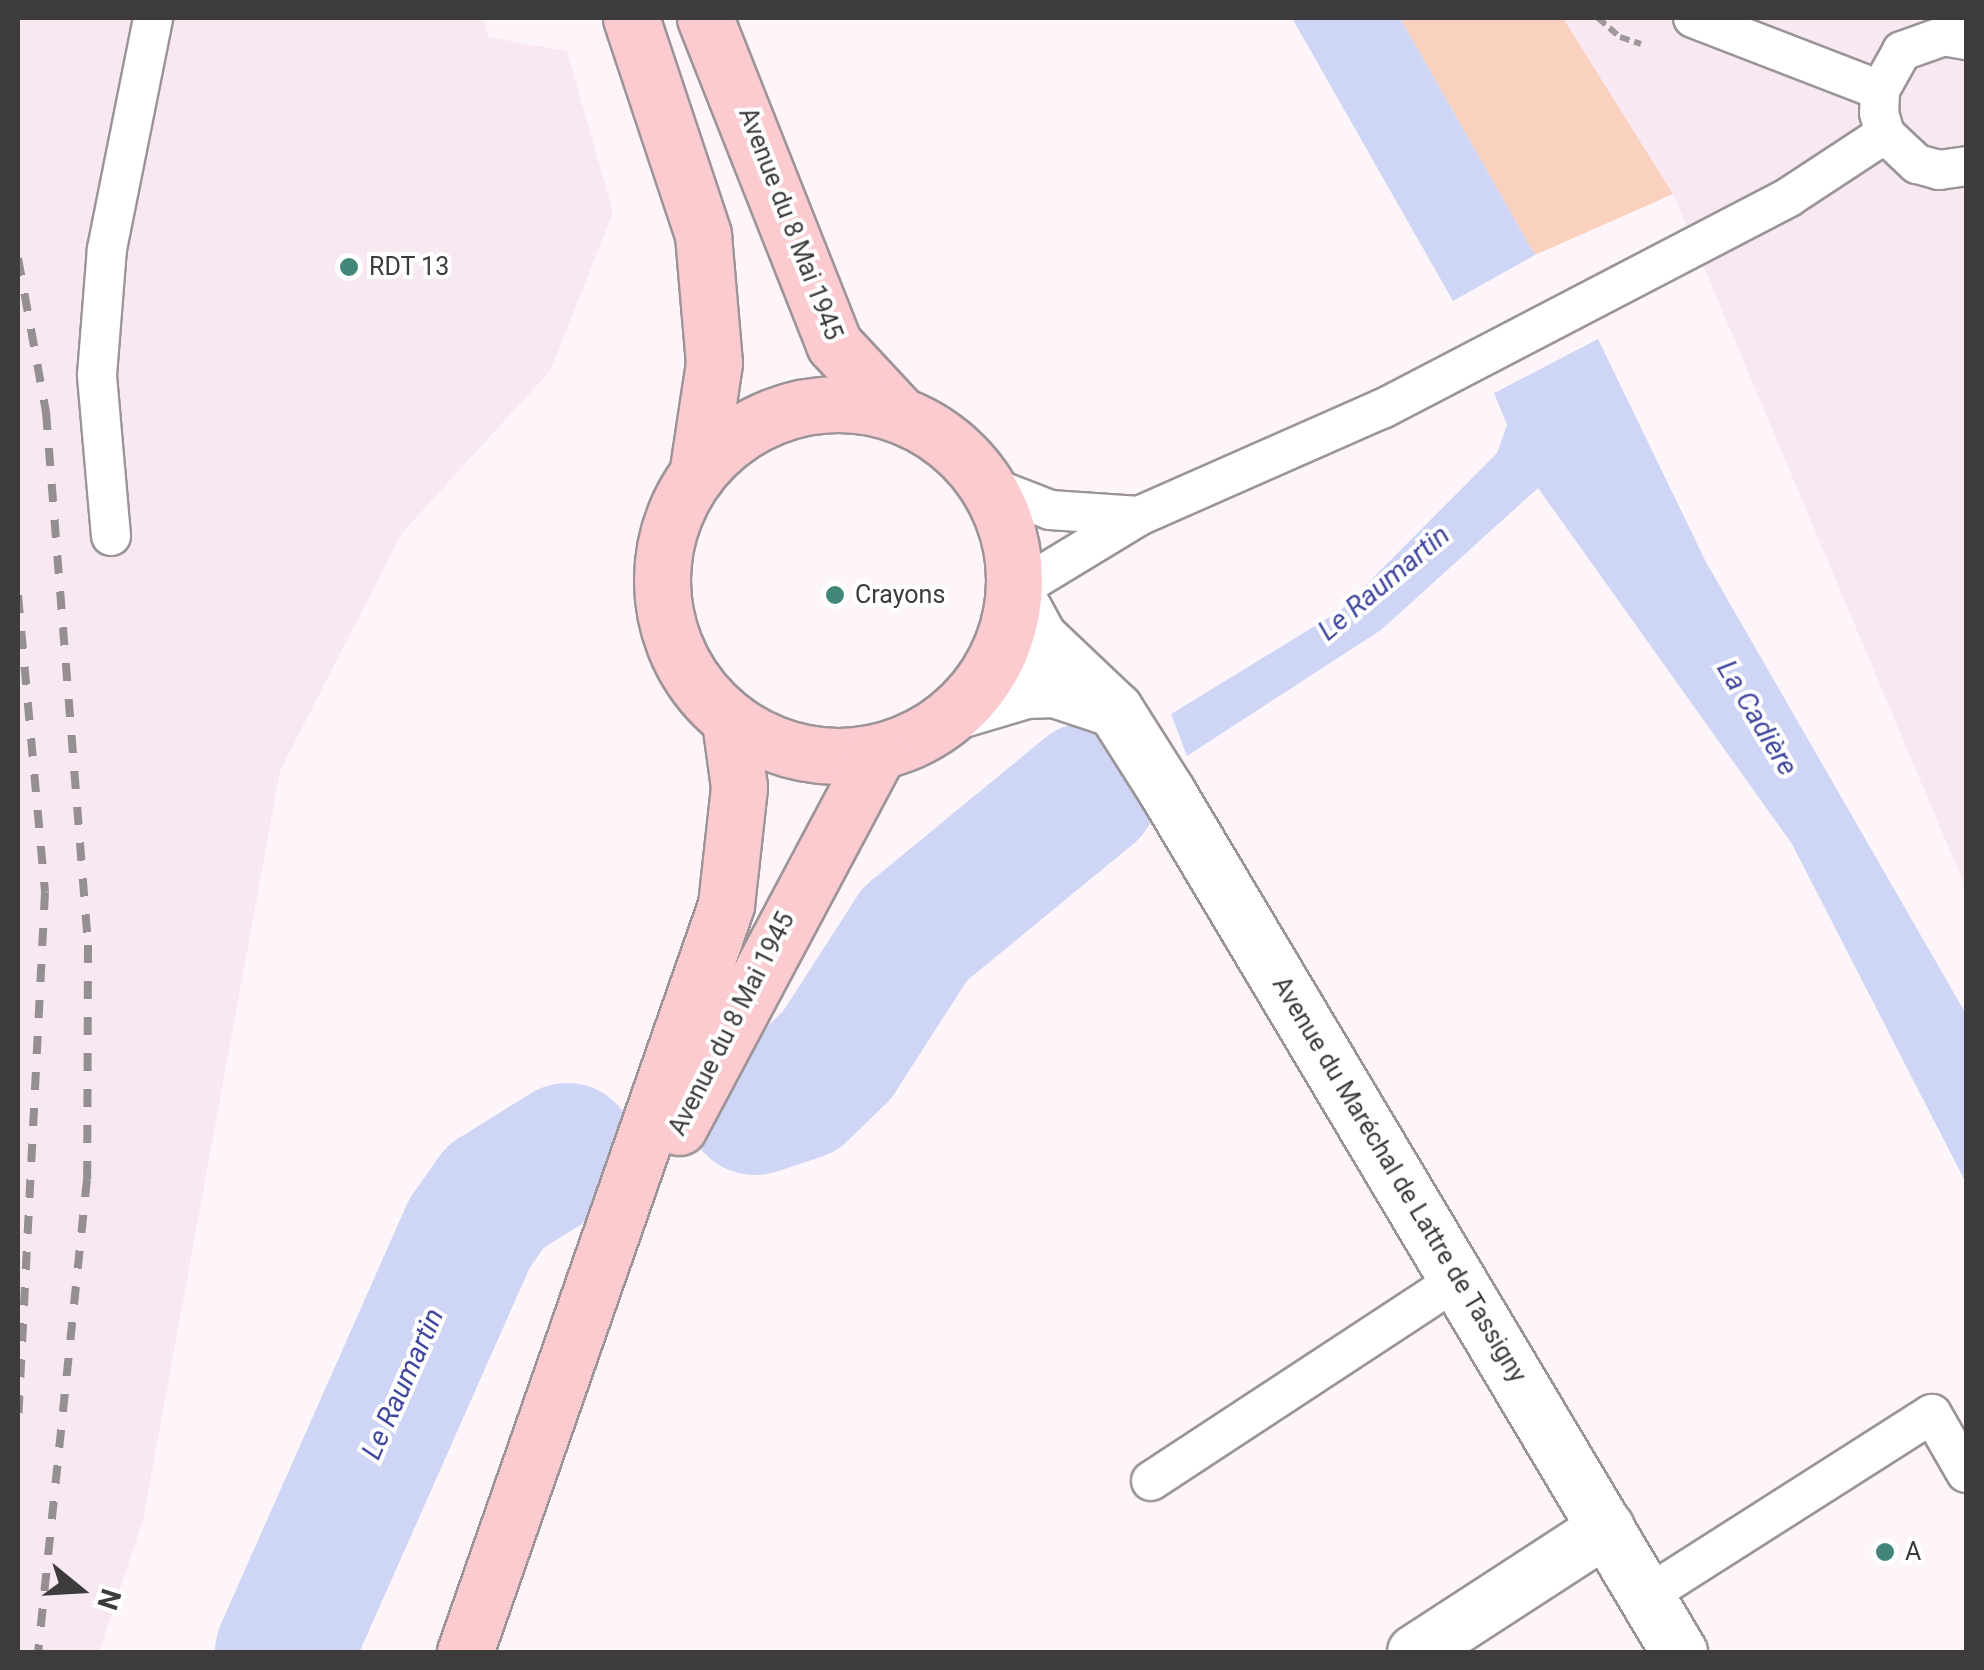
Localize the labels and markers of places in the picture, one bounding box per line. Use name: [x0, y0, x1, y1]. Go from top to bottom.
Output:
place label: RDT 13: [369, 252, 450, 282]
marker: RDT 13: [338, 256, 360, 278]
place label: Crayons: [855, 580, 945, 610]
marker: Crayons: [824, 584, 846, 606]
place label: A: [1905, 1537, 1921, 1567]
marker: A: [1874, 1541, 1896, 1563]

